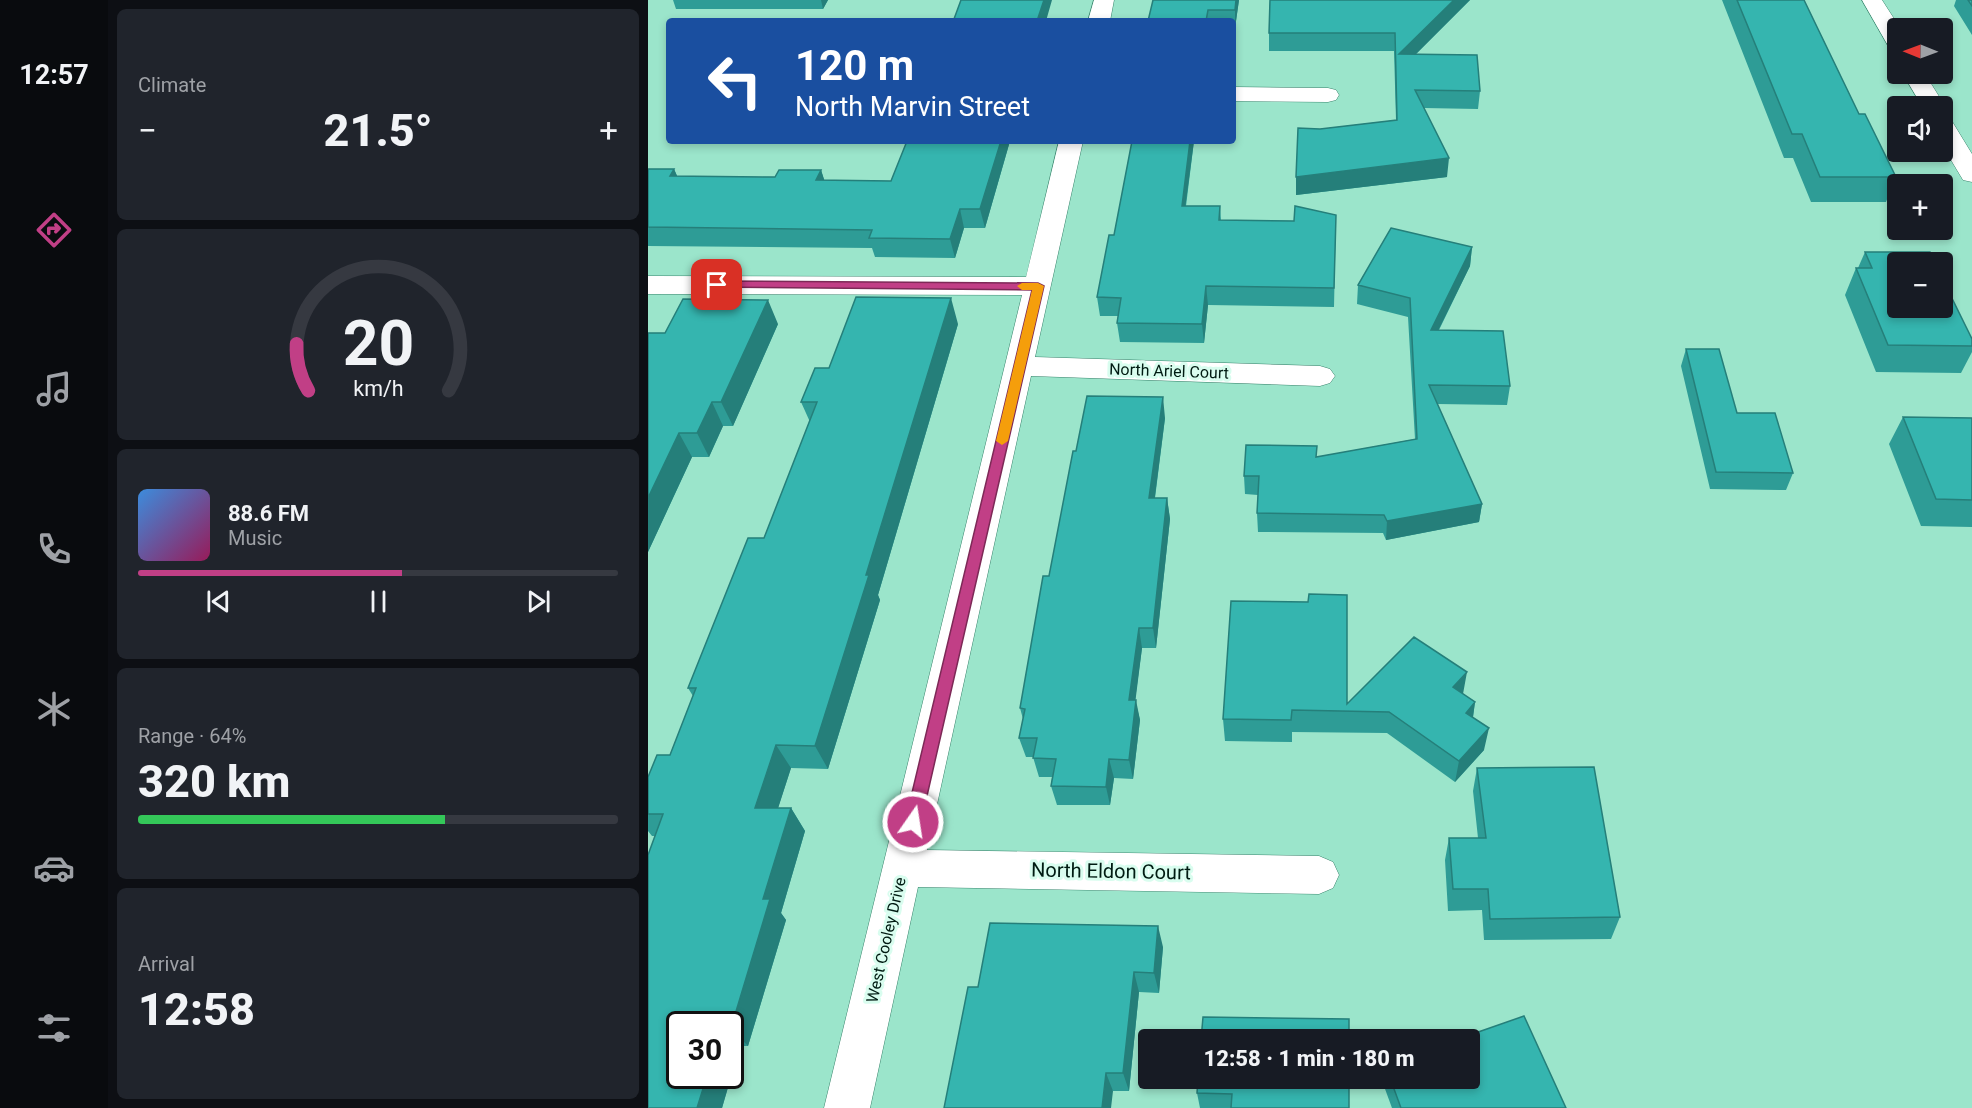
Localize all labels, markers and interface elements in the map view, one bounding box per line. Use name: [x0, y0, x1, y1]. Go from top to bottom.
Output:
north arrow: [1887, 18, 1953, 84]
map controls: [1887, 18, 1953, 318]
text: 120 m: [795, 41, 914, 90]
icon: left: [696, 42, 774, 120]
text: 12:57: [19, 59, 89, 91]
text: Climate: [138, 73, 206, 97]
text: North Marvin Street: [795, 91, 1030, 123]
button: sound: [1887, 96, 1953, 162]
text: 21.5°: [324, 104, 433, 157]
text: −: [138, 111, 157, 150]
text: +: [599, 111, 618, 150]
button: +: [1887, 174, 1953, 240]
icon: directions: [33, 209, 75, 251]
button: −: [1887, 252, 1953, 318]
pin: [691, 259, 742, 310]
icon: arrive: [700, 268, 733, 301]
text: 20: [342, 307, 414, 380]
street label: North Ariel Court: [1109, 359, 1229, 383]
icon: music: [33, 368, 75, 410]
text: km/h: [353, 377, 403, 402]
text: 88.6 FM: [228, 501, 309, 526]
text: Music: [228, 526, 282, 550]
icon: phone: [33, 528, 75, 570]
icon: previous: [202, 585, 235, 618]
icon: pause: [362, 585, 395, 618]
icon: next: [522, 585, 555, 618]
icon: climate: [33, 688, 75, 730]
text: Range · 64%: [138, 724, 246, 748]
text: 320 km: [138, 755, 290, 808]
position arrow: [881, 790, 945, 854]
icon: car: [33, 847, 75, 889]
street label: North Eldon Court: [1031, 858, 1191, 884]
street label: West Cooley Drive: [862, 875, 910, 1005]
text: Arrival: [138, 952, 195, 976]
text: 12:58: [138, 983, 255, 1036]
icon: filters: [33, 1007, 75, 1049]
speed limit sign: 30: [666, 1011, 744, 1089]
text: 12:58 · 1 min · 180 m: [1204, 1046, 1414, 1071]

